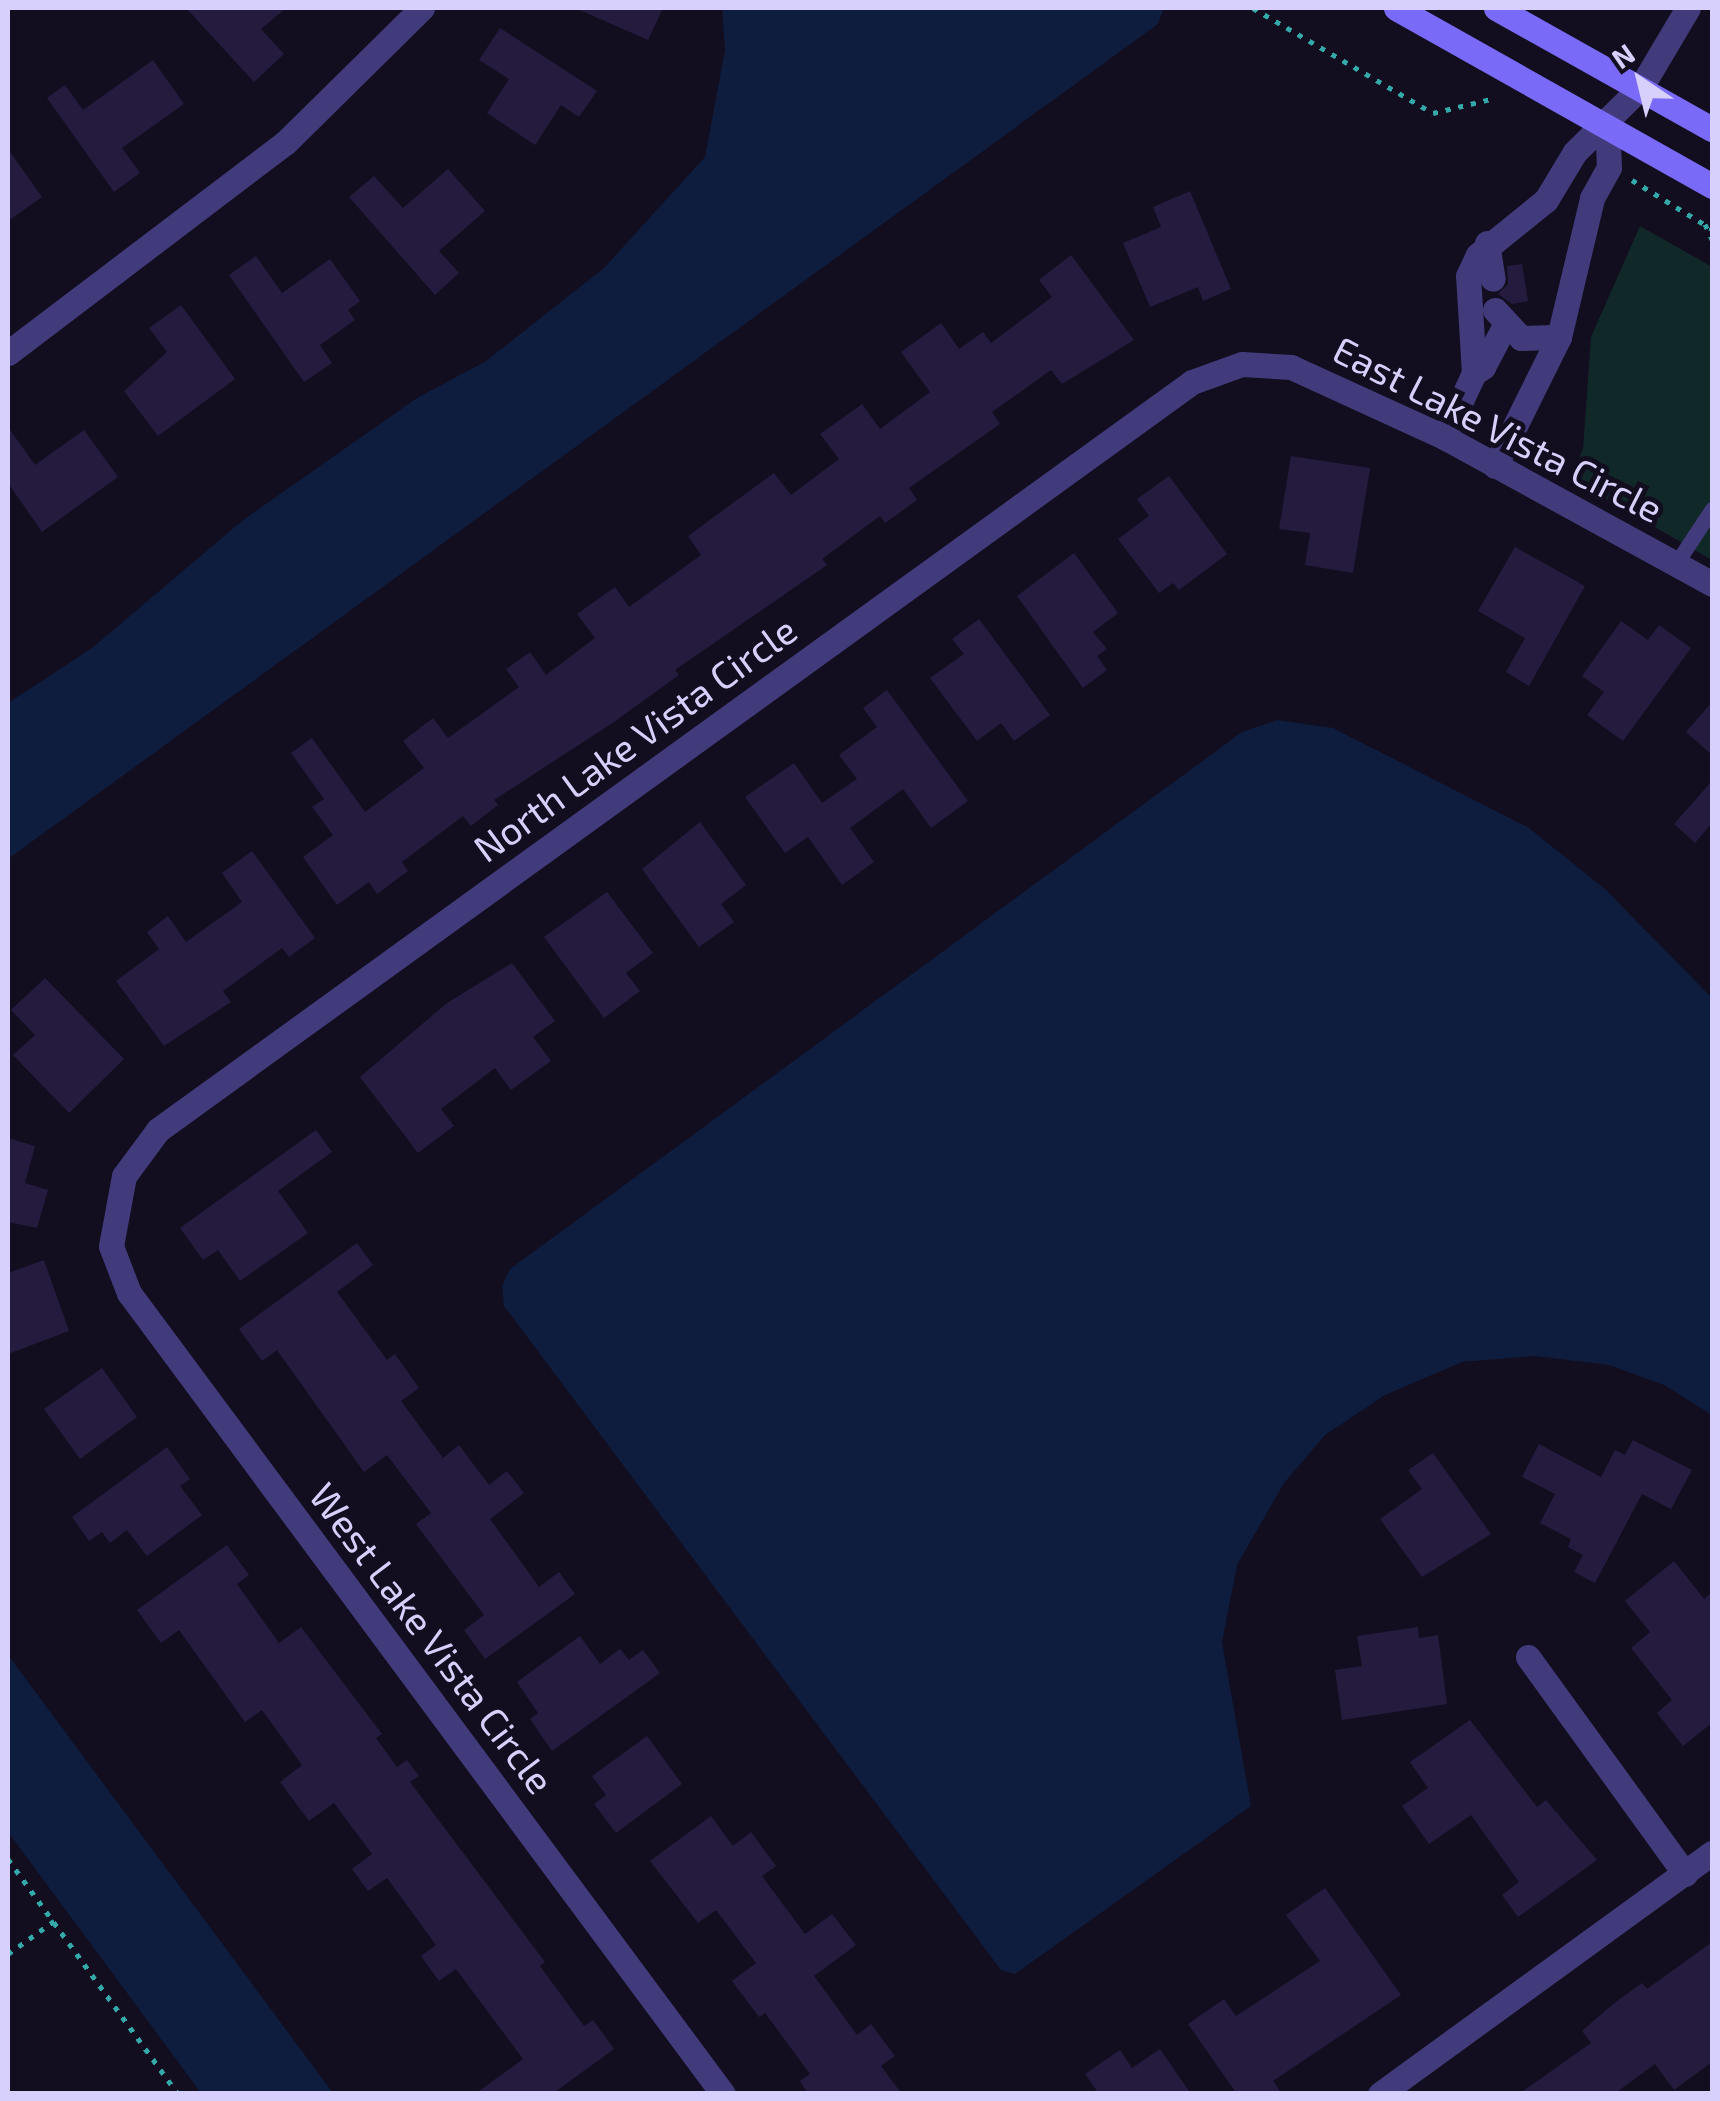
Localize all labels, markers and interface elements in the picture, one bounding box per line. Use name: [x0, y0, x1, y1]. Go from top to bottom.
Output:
north arrow: [1590, 30, 1690, 130]
text: N: [1605, 36, 1641, 75]
street label: East Lake Vista Circle: [1325, 326, 1671, 532]
street label: North Lake Vista Circle: [464, 606, 806, 872]
street label: West Lake Vista Circle: [300, 1473, 564, 1803]

